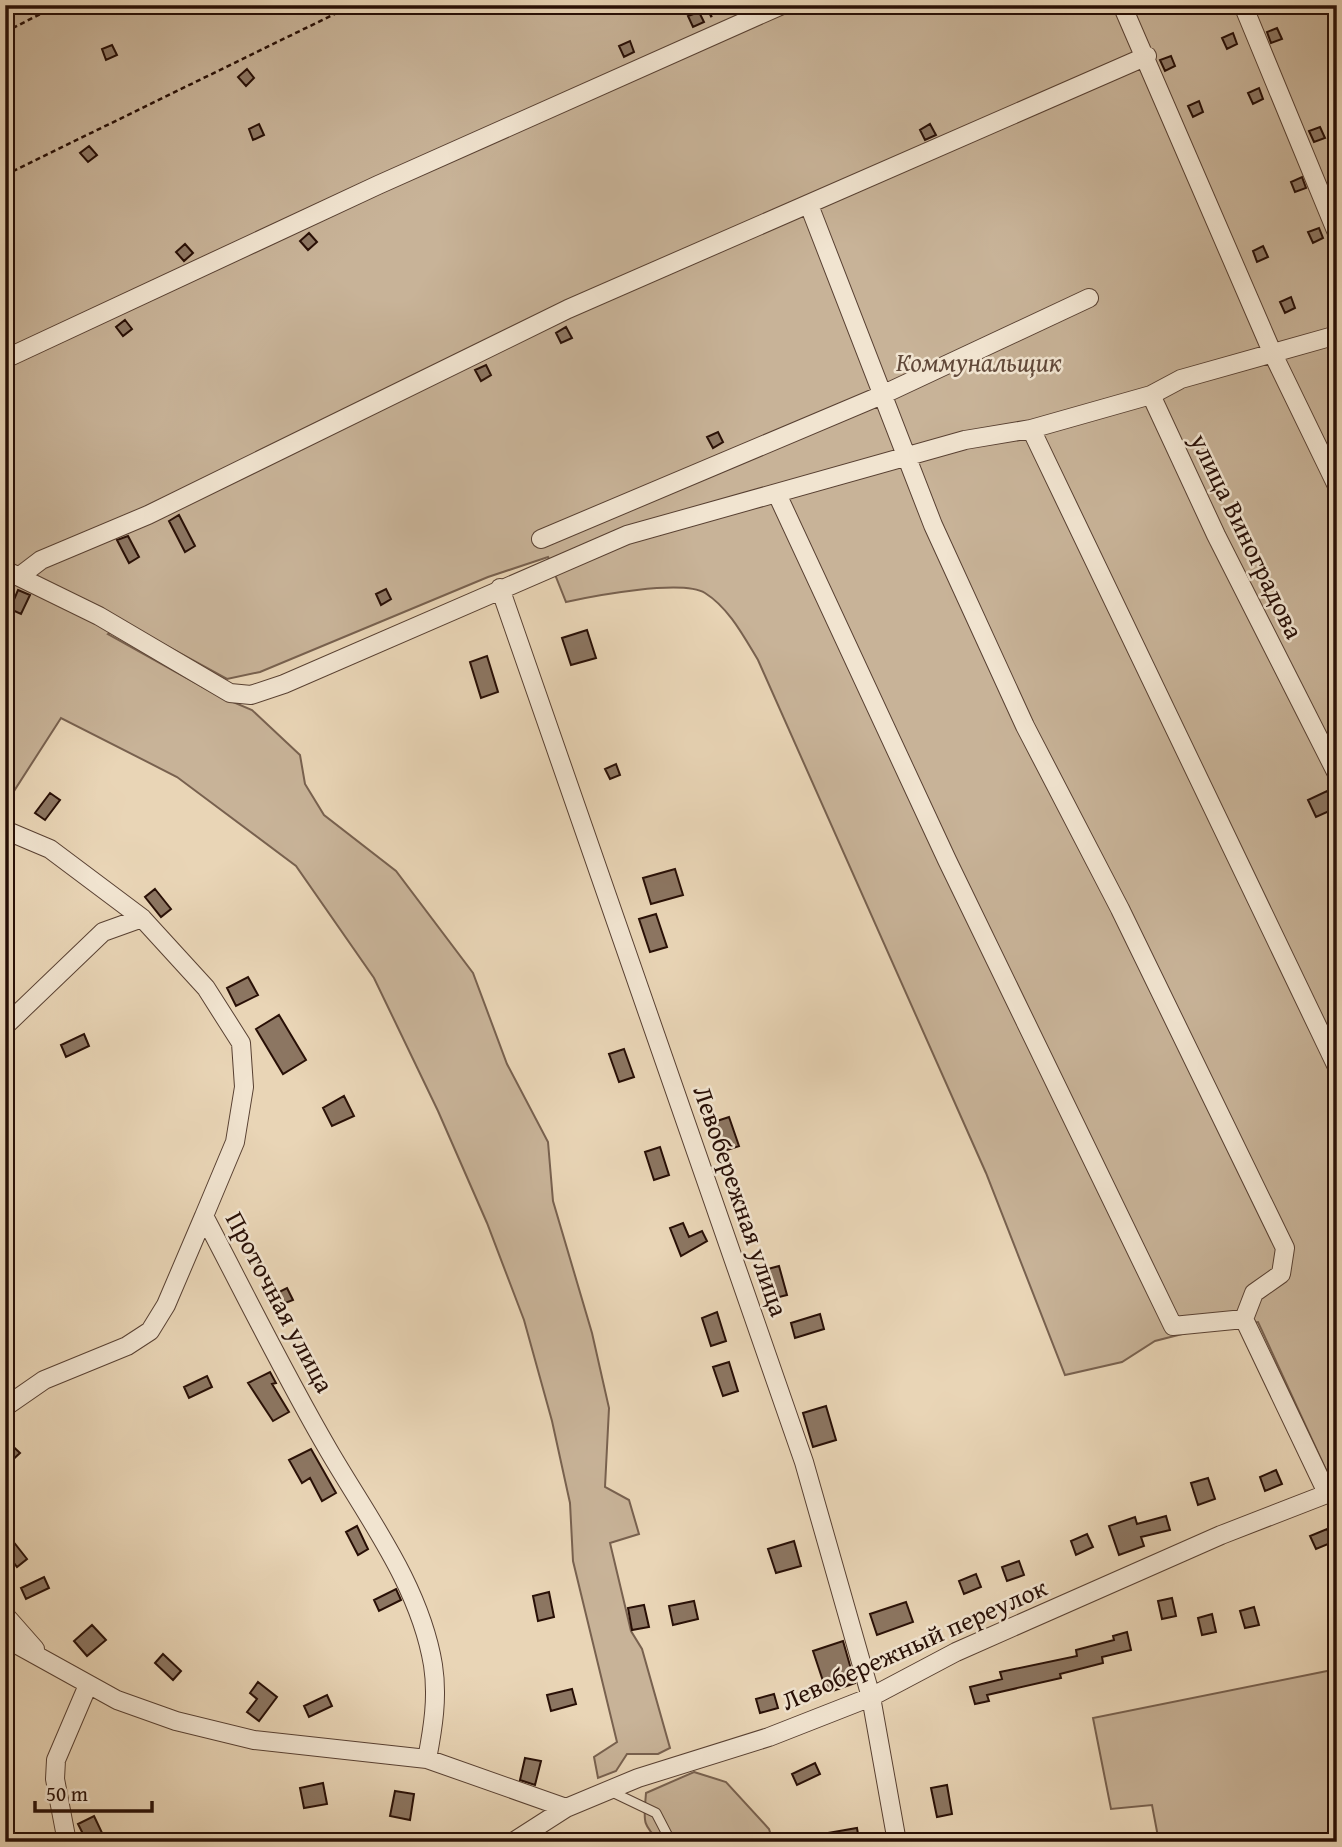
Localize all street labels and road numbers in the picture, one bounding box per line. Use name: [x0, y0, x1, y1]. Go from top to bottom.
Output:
street label: улица Виноградова: [1180, 426, 1314, 646]
street label: Левобережная улица: [684, 1080, 800, 1322]
street label: Проточная улица: [216, 1204, 345, 1400]
street label: Левобережный переулок: [775, 1567, 1053, 1720]

